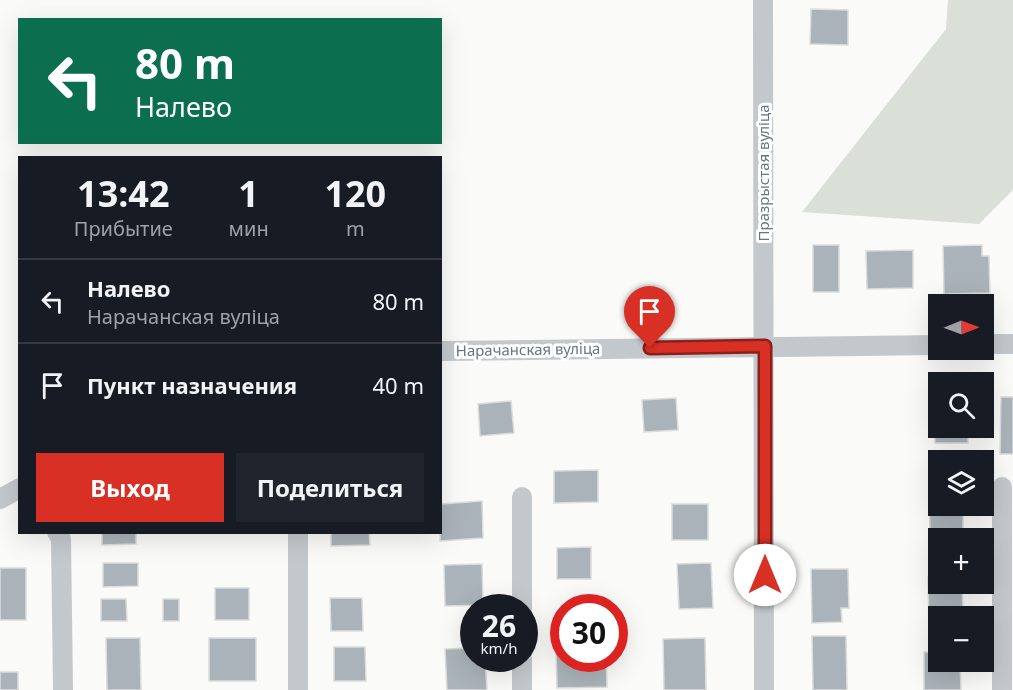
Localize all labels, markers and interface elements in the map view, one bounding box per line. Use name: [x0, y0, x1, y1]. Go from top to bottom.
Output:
text: 80 m: [135, 34, 235, 91]
icon: left: [36, 42, 114, 120]
text: Налево: [135, 88, 232, 125]
street label: Празрыстая вуліца: [753, 105, 773, 241]
text: 13:42: [77, 169, 170, 218]
text: 1: [238, 169, 259, 218]
text: 120: [324, 169, 386, 218]
text: Прибытие: [74, 215, 173, 242]
text: мин: [229, 215, 269, 242]
text: m: [346, 215, 365, 242]
text: Налево: [87, 273, 170, 303]
icon: left: [36, 285, 69, 318]
text: 80 m: [373, 286, 424, 316]
pin: [624, 286, 675, 348]
north arrow: [928, 294, 994, 360]
map controls: [928, 294, 994, 672]
icon: arrive: [633, 295, 666, 328]
text: Нарачанская вуліца: [87, 303, 280, 330]
street label: Нарачанская вуліца: [455, 338, 600, 360]
icon: arrive: [36, 369, 69, 402]
text: Пункт назначения: [87, 370, 297, 400]
text: 40 m: [373, 370, 424, 400]
button: search: [928, 372, 994, 438]
button: layers: [928, 450, 994, 516]
button: Выход: [36, 453, 224, 522]
button: Поделиться: [236, 453, 424, 522]
button: +: [928, 528, 994, 594]
position arrow: [733, 543, 797, 607]
speed limit sign: 30: [550, 594, 628, 672]
text: 26: [482, 605, 516, 646]
button: −: [928, 606, 994, 672]
text: km/h: [481, 638, 517, 658]

